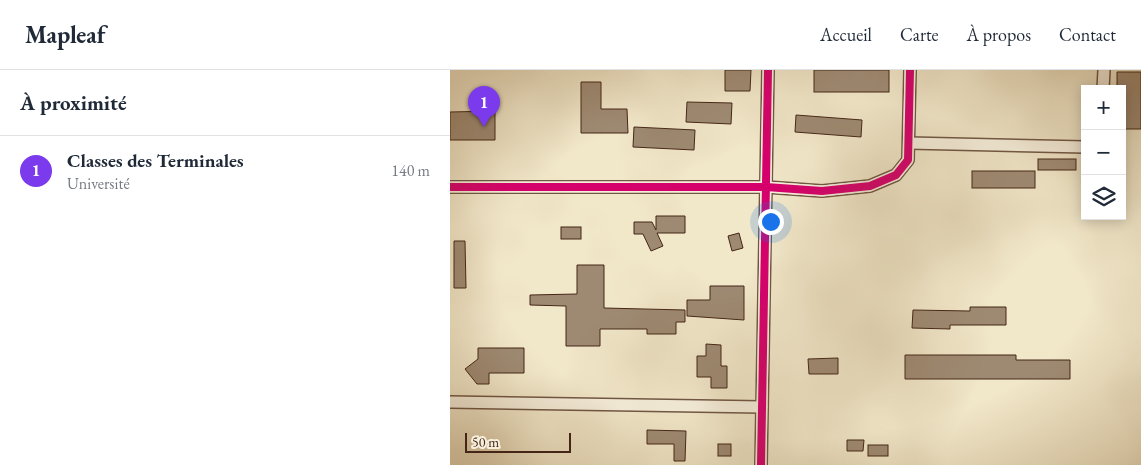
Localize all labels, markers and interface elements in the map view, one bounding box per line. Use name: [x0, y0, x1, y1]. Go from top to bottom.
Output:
text: Mapleaf: [25, 19, 106, 50]
text: Accueil: [820, 23, 872, 46]
text: Carte: [900, 23, 939, 46]
text: À propos: [967, 23, 1031, 46]
text: Contact: [1059, 23, 1116, 46]
map controls: [1081, 85, 1126, 220]
button: +: [1081, 85, 1126, 130]
pin: 1: [468, 86, 500, 127]
text: À proximité: [20, 89, 127, 116]
button: −: [1081, 130, 1126, 175]
text: Classes des Terminales: [67, 148, 244, 173]
text: 1: [32, 160, 40, 181]
text: 140 m: [391, 160, 430, 181]
text: Université: [67, 173, 130, 194]
button: layers: [1081, 175, 1126, 220]
your location: [758, 209, 784, 235]
scale bar: [465, 430, 571, 453]
text: 50 m: [472, 433, 499, 451]

